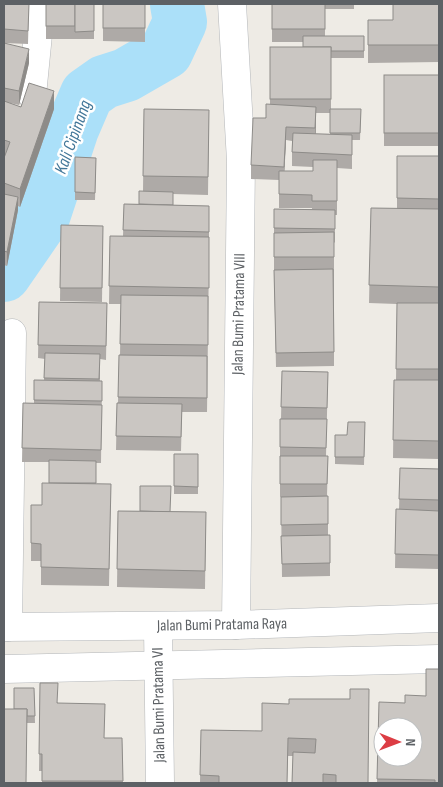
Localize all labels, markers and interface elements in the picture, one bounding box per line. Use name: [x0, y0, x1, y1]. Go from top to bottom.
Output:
water label: Kali Cipinang: [50, 97, 96, 177]
street label: Jalan Bumi Pratama VIII: [228, 253, 250, 376]
street label: Jalan Bumi Pratama Raya: [156, 614, 287, 636]
street label: Jalan Bumi Pratama VI: [148, 647, 170, 764]
north arrow: [373, 717, 423, 767]
text: N: [402, 738, 419, 746]

